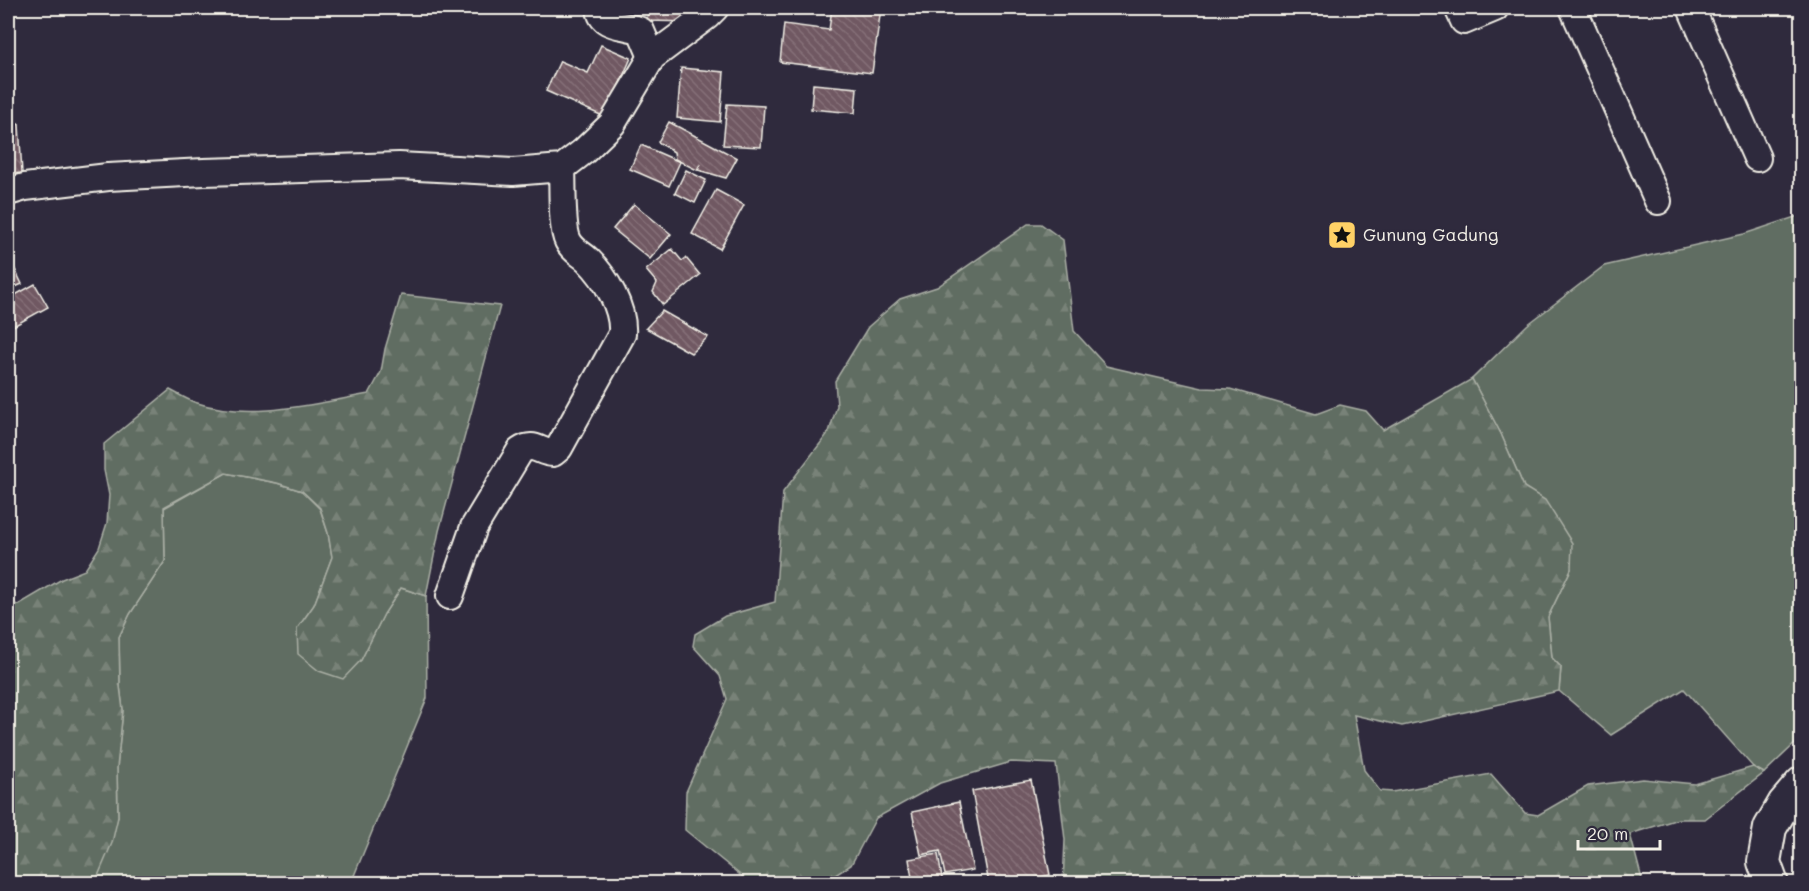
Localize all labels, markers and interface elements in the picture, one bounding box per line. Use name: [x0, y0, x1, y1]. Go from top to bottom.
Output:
place icon: Gunung Gadung: [1326, 219, 1358, 251]
place label: Gunung Gadung: [1363, 222, 1498, 246]
scale bar: [1578, 813, 1660, 851]
text: 20 m: [1587, 821, 1628, 845]

